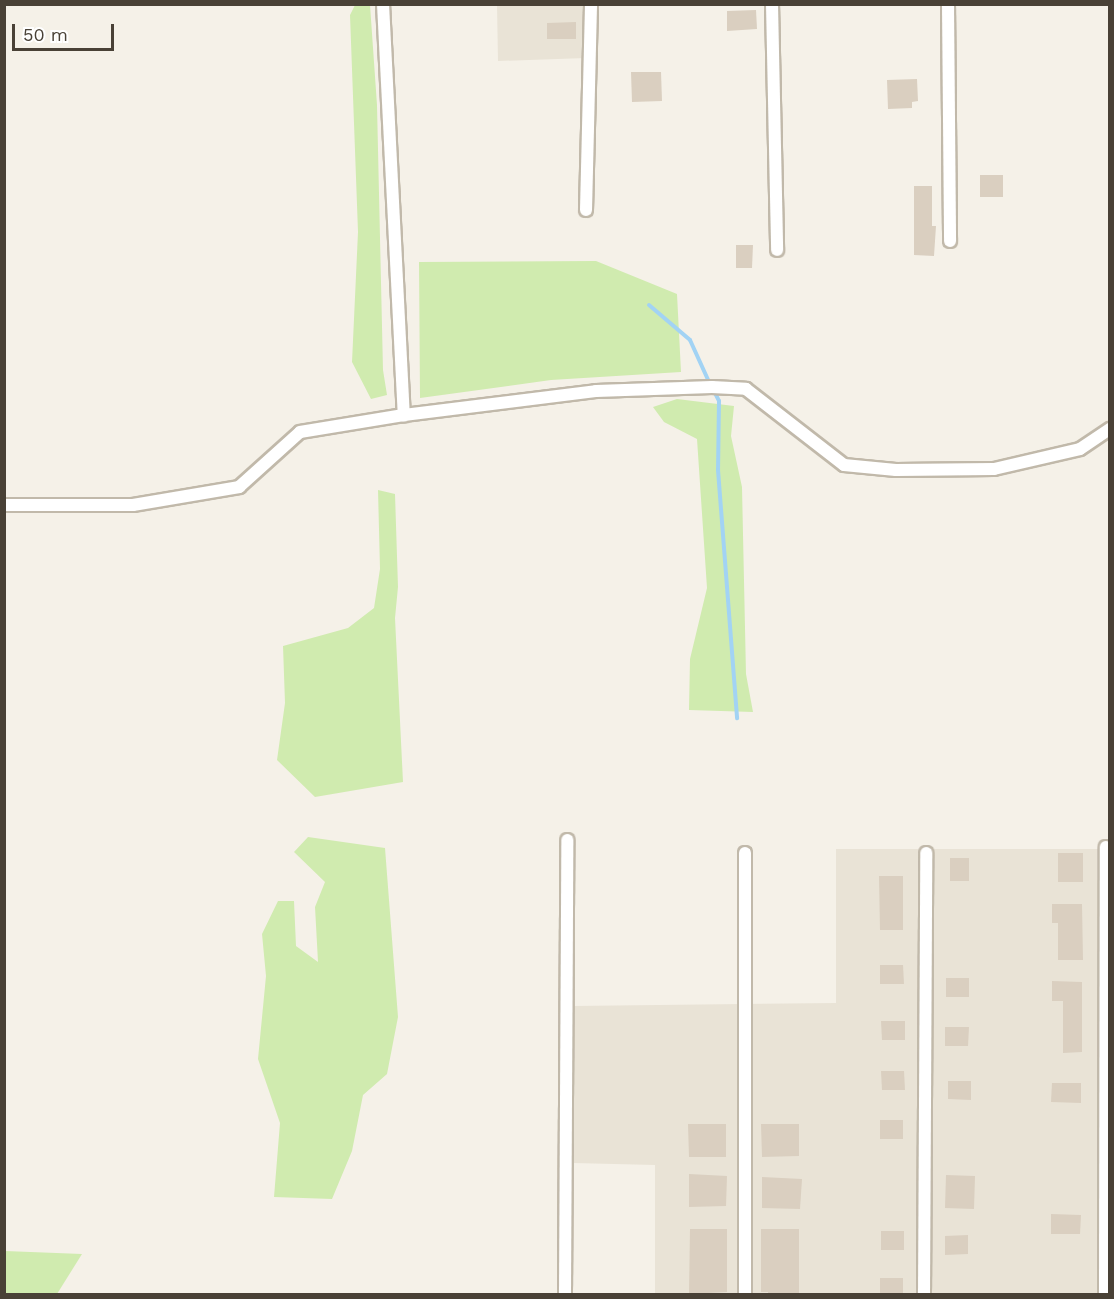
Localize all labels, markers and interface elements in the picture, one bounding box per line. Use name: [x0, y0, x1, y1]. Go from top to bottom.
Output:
scale bar: [15, 12, 117, 50]
text: 50 m: [23, 24, 68, 45]

